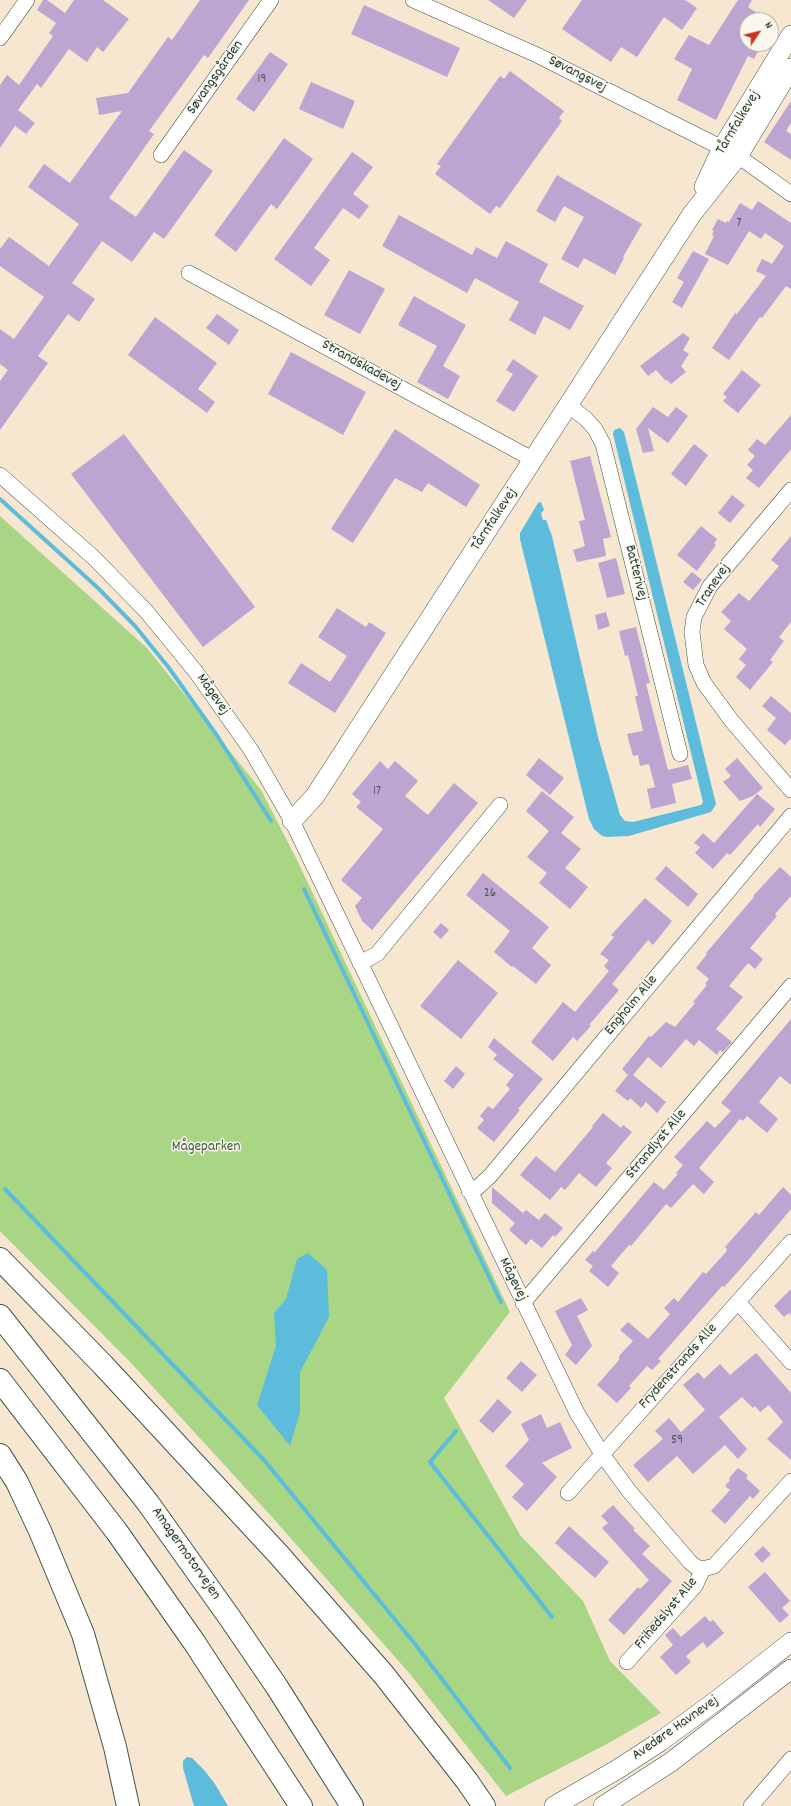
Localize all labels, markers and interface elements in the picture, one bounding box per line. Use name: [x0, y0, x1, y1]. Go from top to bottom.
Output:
north arrow: [739, 12, 779, 52]
text: N: [760, 19, 776, 33]
street label: Søvangsgården: [184, 37, 248, 119]
street label: Søvangsvej: [545, 53, 609, 97]
house number: 19: [258, 72, 266, 88]
street label: Tårnfalkevej: [713, 88, 765, 158]
house number: 7: [737, 216, 741, 232]
street label: Strandskadevej: [318, 337, 404, 395]
street label: Tårnfalkevej: [468, 485, 522, 555]
street label: Batterivej: [619, 543, 651, 603]
street label: Tranevej: [693, 561, 735, 611]
street label: Mågevej: [191, 671, 233, 719]
house number: 17: [373, 784, 381, 800]
house number: 26: [484, 886, 496, 902]
street label: Engholm Alle: [602, 972, 662, 1040]
street label: Strandlyst Alle: [623, 1106, 691, 1184]
park label: Mågeparken: [172, 1139, 240, 1157]
street label: Mågevej: [494, 1255, 530, 1305]
street label: Frydenstrands Alle: [636, 1320, 722, 1414]
house number: 59: [671, 1433, 683, 1449]
street label: Amagermotorvejen: [146, 1504, 224, 1604]
street label: Frihedslyst Alle: [632, 1574, 702, 1654]
street label: Avedøre Havnevej: [629, 1692, 723, 1766]

